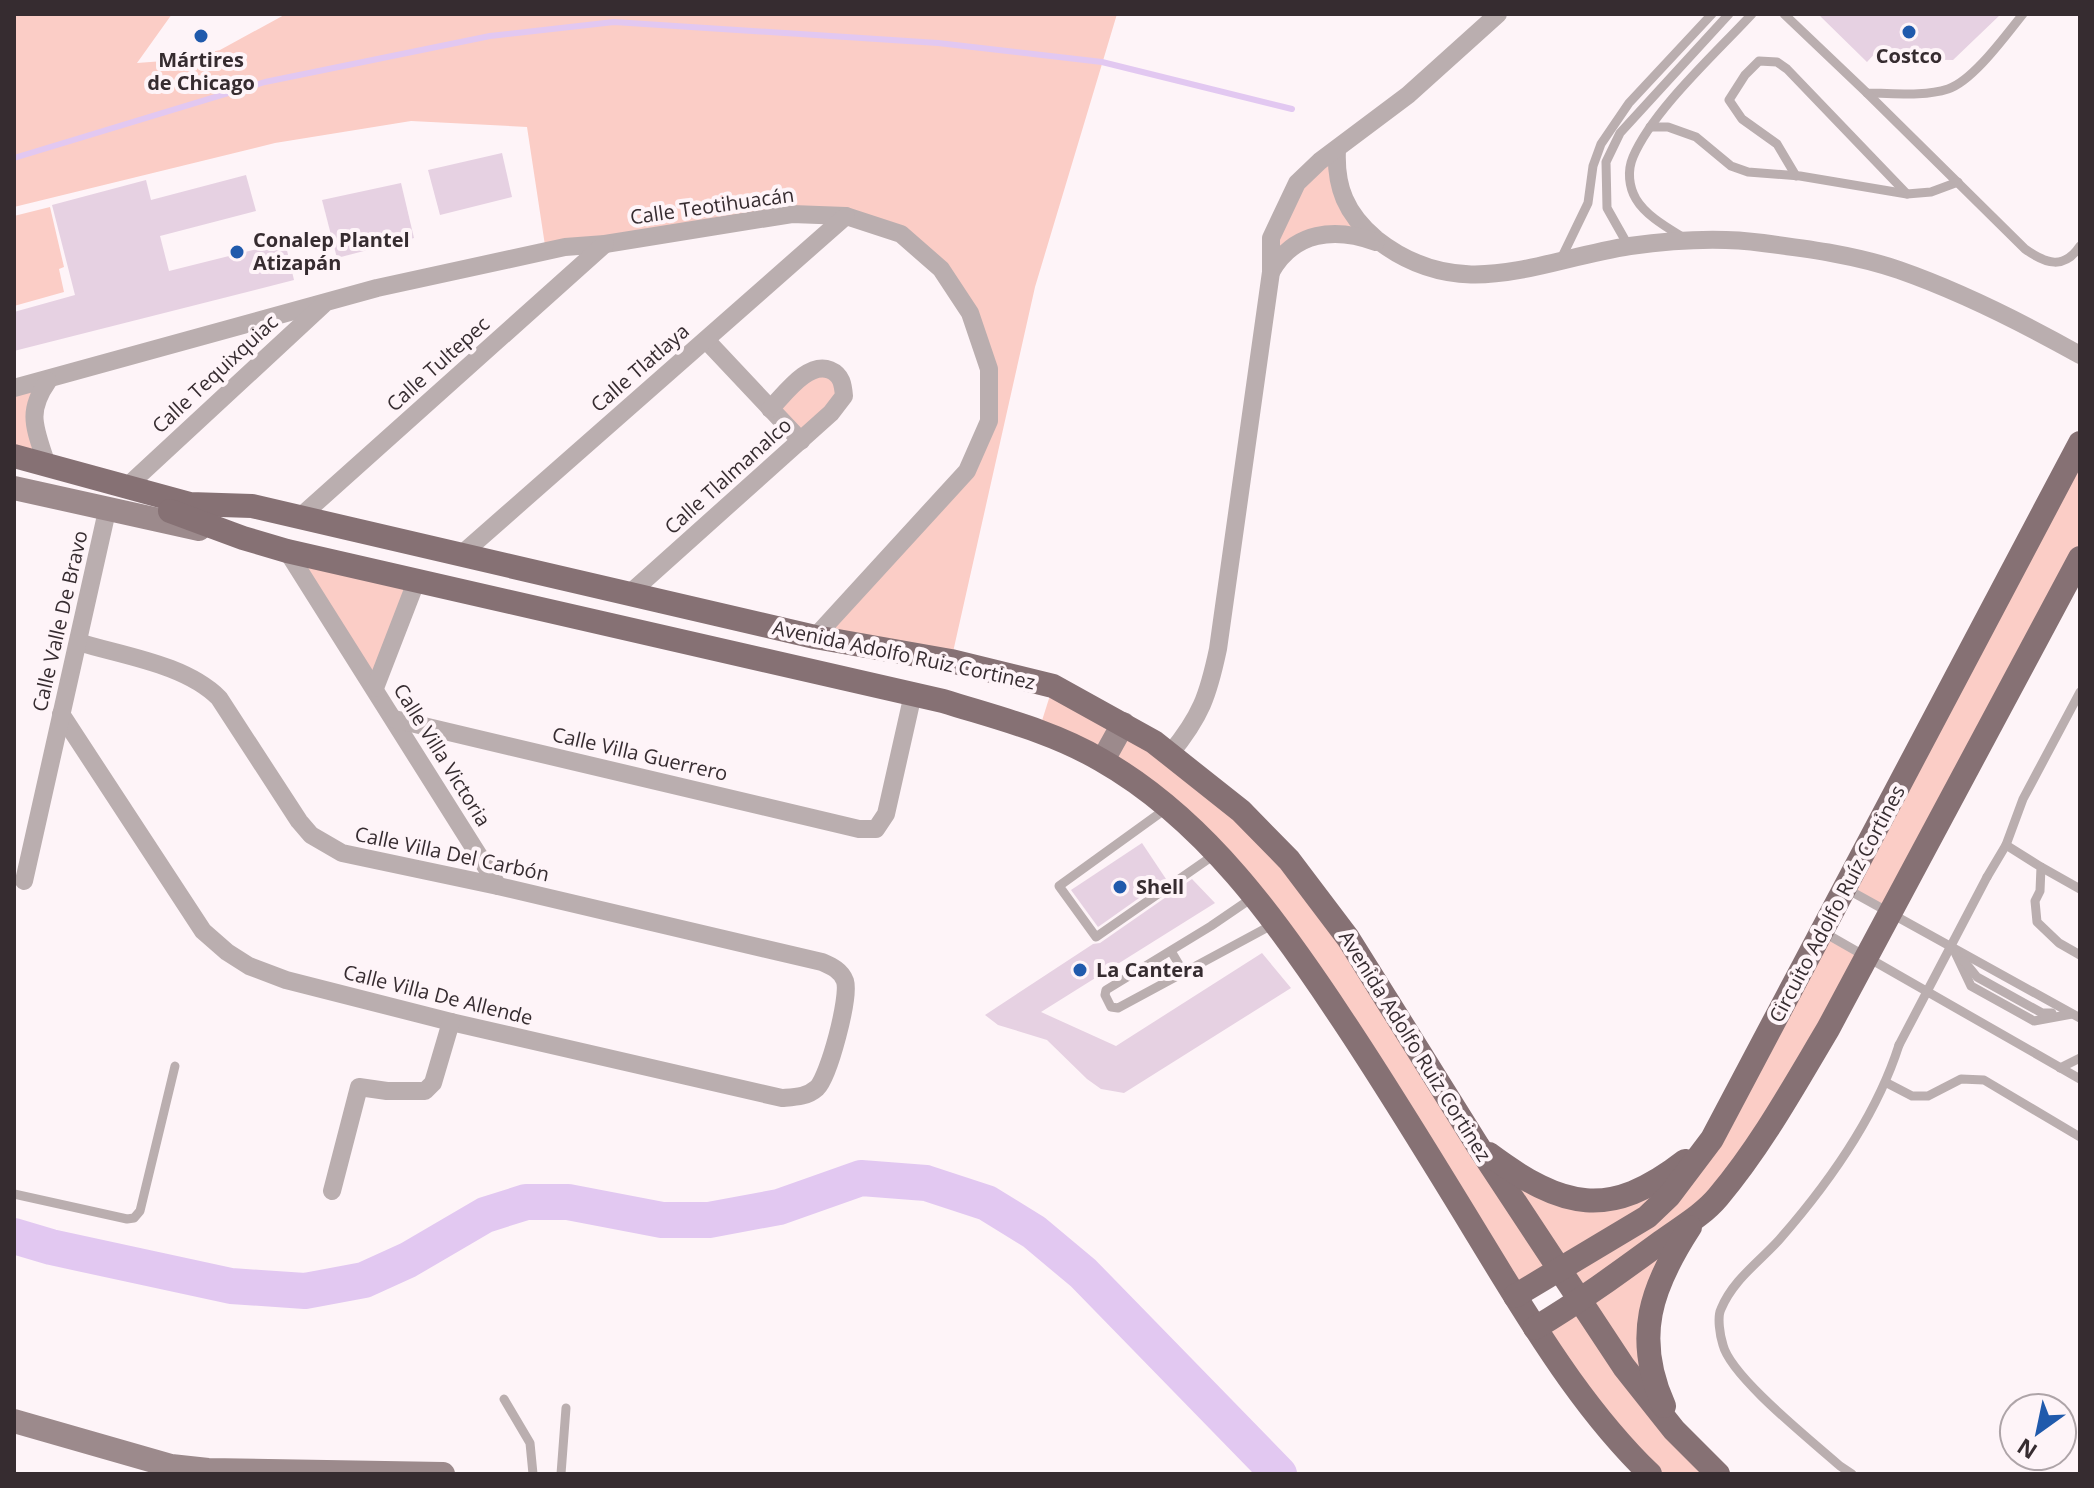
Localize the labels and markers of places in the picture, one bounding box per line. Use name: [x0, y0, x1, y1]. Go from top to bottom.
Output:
marker: Costco: [1900, 23, 1918, 41]
marker: Mártires de Chicago: [192, 27, 210, 45]
place label: Costco: [1876, 42, 1942, 69]
place label: Mártires de Chicago: [147, 46, 255, 96]
place label: Conalep Plantel Atizapán: [253, 226, 410, 276]
marker: Conalep Plantel Atizapán: [228, 243, 246, 261]
place label: Shell: [1136, 873, 1184, 900]
marker: Shell: [1111, 878, 1129, 896]
place label: La Cantera: [1096, 956, 1204, 983]
marker: La Cantera: [1071, 961, 1089, 979]

